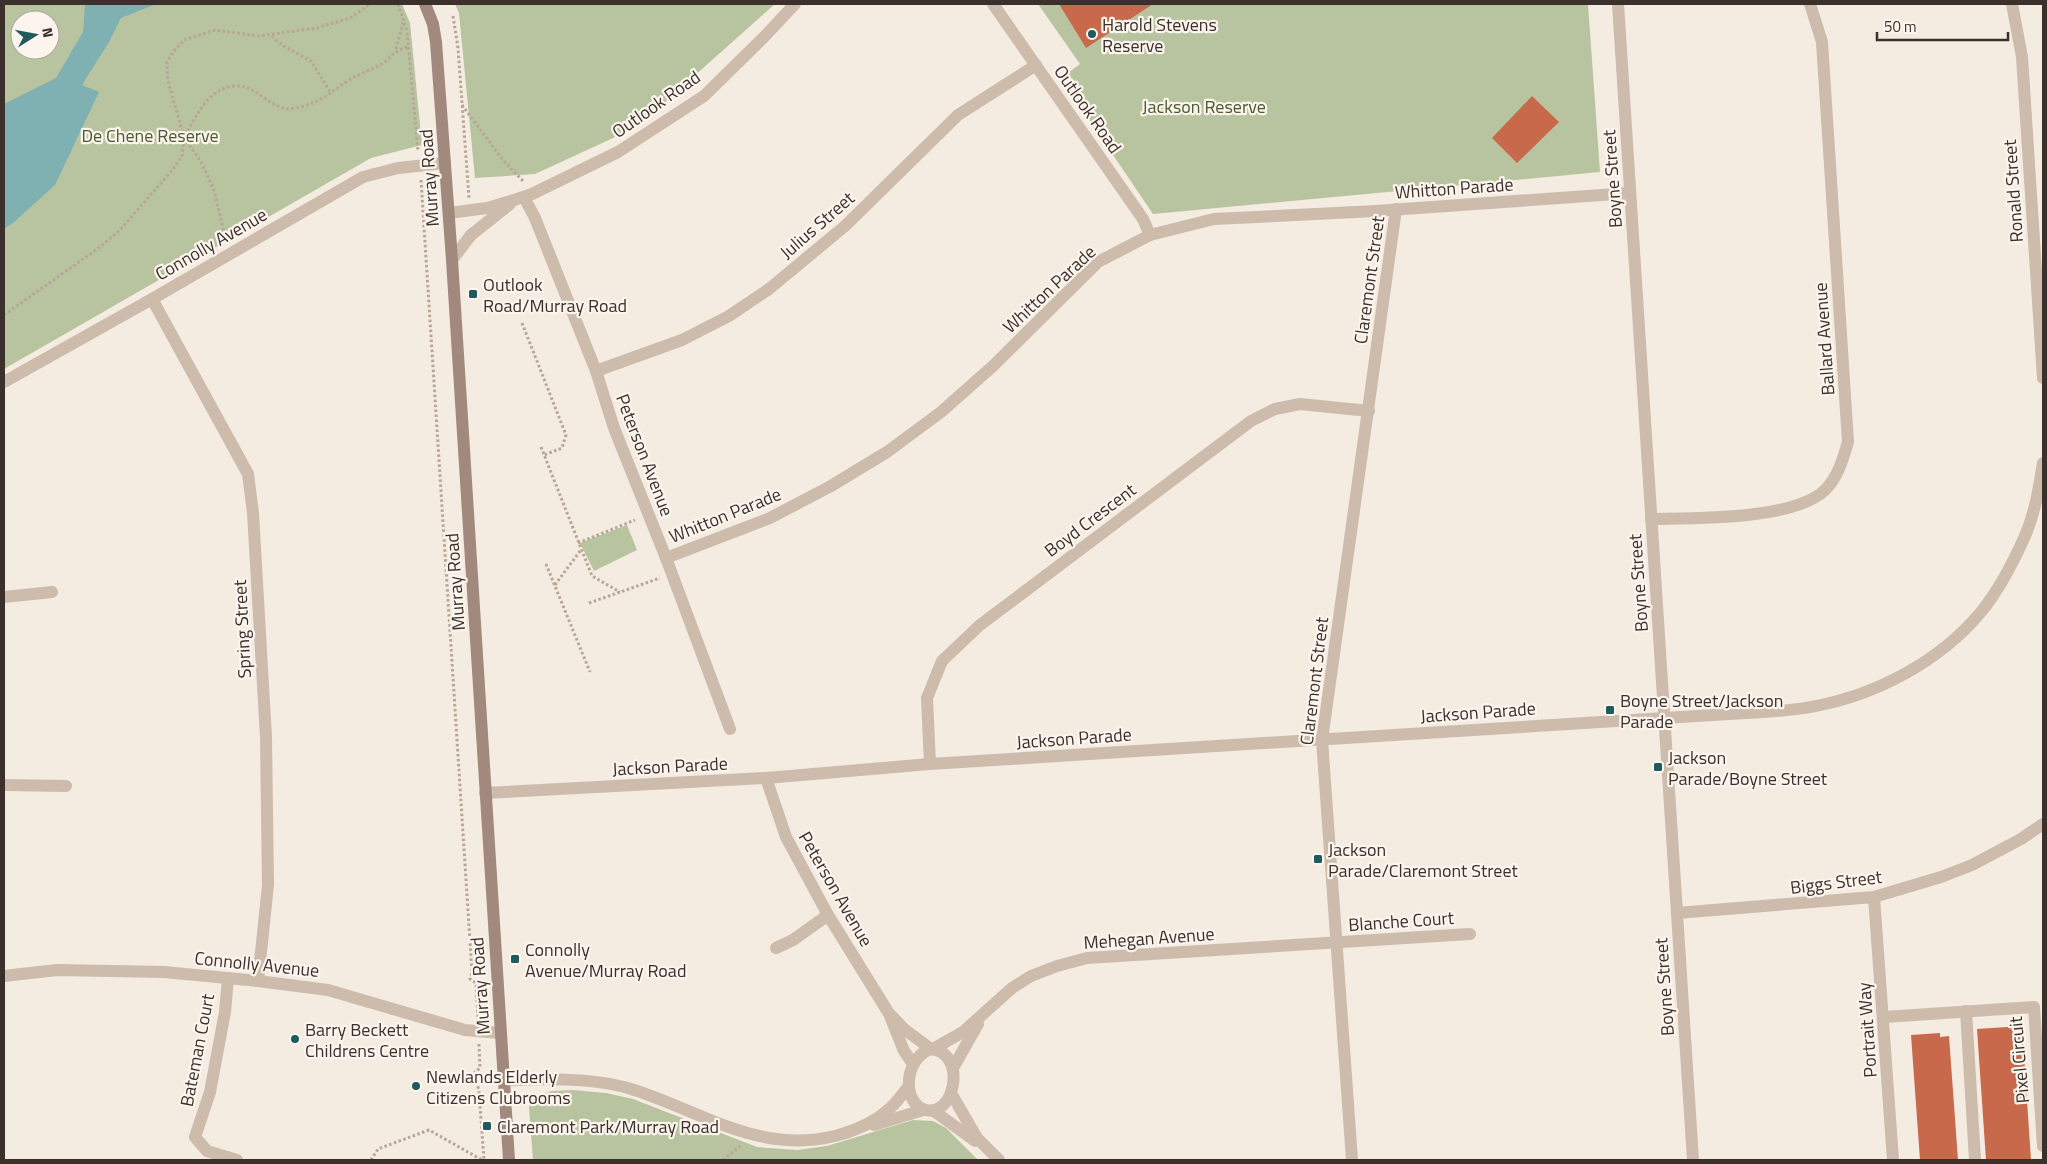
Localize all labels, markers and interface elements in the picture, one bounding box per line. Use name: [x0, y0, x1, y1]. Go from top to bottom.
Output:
north arrow: [10, 10, 60, 60]
scale bar: [1877, 10, 2008, 42]
place label: Harold Stevens Reserve: [1102, 11, 1217, 59]
text: 50 m: [1884, 15, 1917, 38]
text: N: [37, 26, 59, 39]
marker: Harold Stevens Reserve: [1086, 28, 1098, 40]
street label: Outlook Road: [1048, 59, 1128, 159]
street label: Outlook Road: [606, 64, 706, 144]
park label: Jackson Reserve: [1142, 93, 1266, 120]
park label: De Chene Reserve: [81, 122, 219, 149]
street label: Murray Road: [412, 128, 446, 228]
street label: Boyne Street: [1595, 128, 1629, 229]
street label: Ronald Street: [1996, 138, 2030, 243]
street label: Whitton Parade: [1394, 170, 1514, 206]
street label: Julius Street: [774, 184, 861, 265]
street label: Connolly Avenue: [150, 201, 272, 287]
street label: Claremont Street: [1347, 214, 1391, 346]
street label: Whitton Parade: [996, 239, 1102, 339]
place label: Outlook Road/Murray Road: [483, 271, 627, 319]
street label: Ballard Avenue: [1807, 282, 1841, 396]
marker: Outlook Road/Murray Road: [467, 288, 479, 300]
street label: Peterson Avenue: [609, 390, 681, 520]
street label: Boyd Crescent: [1039, 476, 1142, 563]
street label: Whitton Parade: [665, 480, 785, 550]
street label: Murray Road: [438, 532, 472, 632]
street label: Boyne Street: [1621, 532, 1655, 633]
street label: Spring Street: [226, 578, 258, 679]
street label: Claremont Street: [1293, 615, 1335, 747]
place label: Boyne Street/Jackson Parade: [1620, 687, 1784, 735]
street label: Jackson Parade: [1419, 694, 1537, 730]
marker: Boyne Street/Jackson Parade: [1604, 704, 1616, 716]
street label: Jackson Parade: [1015, 720, 1133, 756]
place label: Jackson Parade/Boyne Street: [1668, 744, 1828, 792]
street label: Jackson Parade: [612, 749, 728, 783]
marker: Jackson Parade/Boyne Street: [1652, 761, 1664, 773]
street label: Peterson Avenue: [792, 826, 880, 952]
place label: Jackson Parade/Claremont Street: [1328, 836, 1518, 884]
marker: Jackson Parade/Claremont Street: [1312, 853, 1324, 865]
street label: Biggs Street: [1789, 863, 1884, 901]
street label: Blanche Court: [1347, 904, 1455, 938]
street label: Mehegan Avenue: [1083, 920, 1215, 956]
street label: Murray Road: [463, 936, 497, 1036]
place label: Connolly Avenue/Murray Road: [525, 936, 686, 984]
street label: Boyne Street: [1647, 936, 1681, 1037]
street label: Connolly Avenue: [193, 944, 321, 984]
marker: Connolly Avenue/Murray Road: [509, 953, 521, 965]
street label: Portrait Way: [1850, 981, 1884, 1079]
street label: Bateman Court: [173, 991, 221, 1109]
street label: Pixel Circuit: [2002, 1015, 2036, 1105]
place label: Barry Beckett Childrens Centre: [305, 1016, 429, 1064]
marker: Barry Beckett Childrens Centre: [289, 1033, 301, 1045]
place label: Newlands Elderly Citizens Clubrooms: [426, 1063, 571, 1111]
marker: Newlands Elderly Citizens Clubrooms: [410, 1080, 422, 1092]
place label: Claremont Park/Murray Road: [497, 1113, 719, 1140]
marker: Claremont Park/Murray Road: [481, 1120, 493, 1132]

